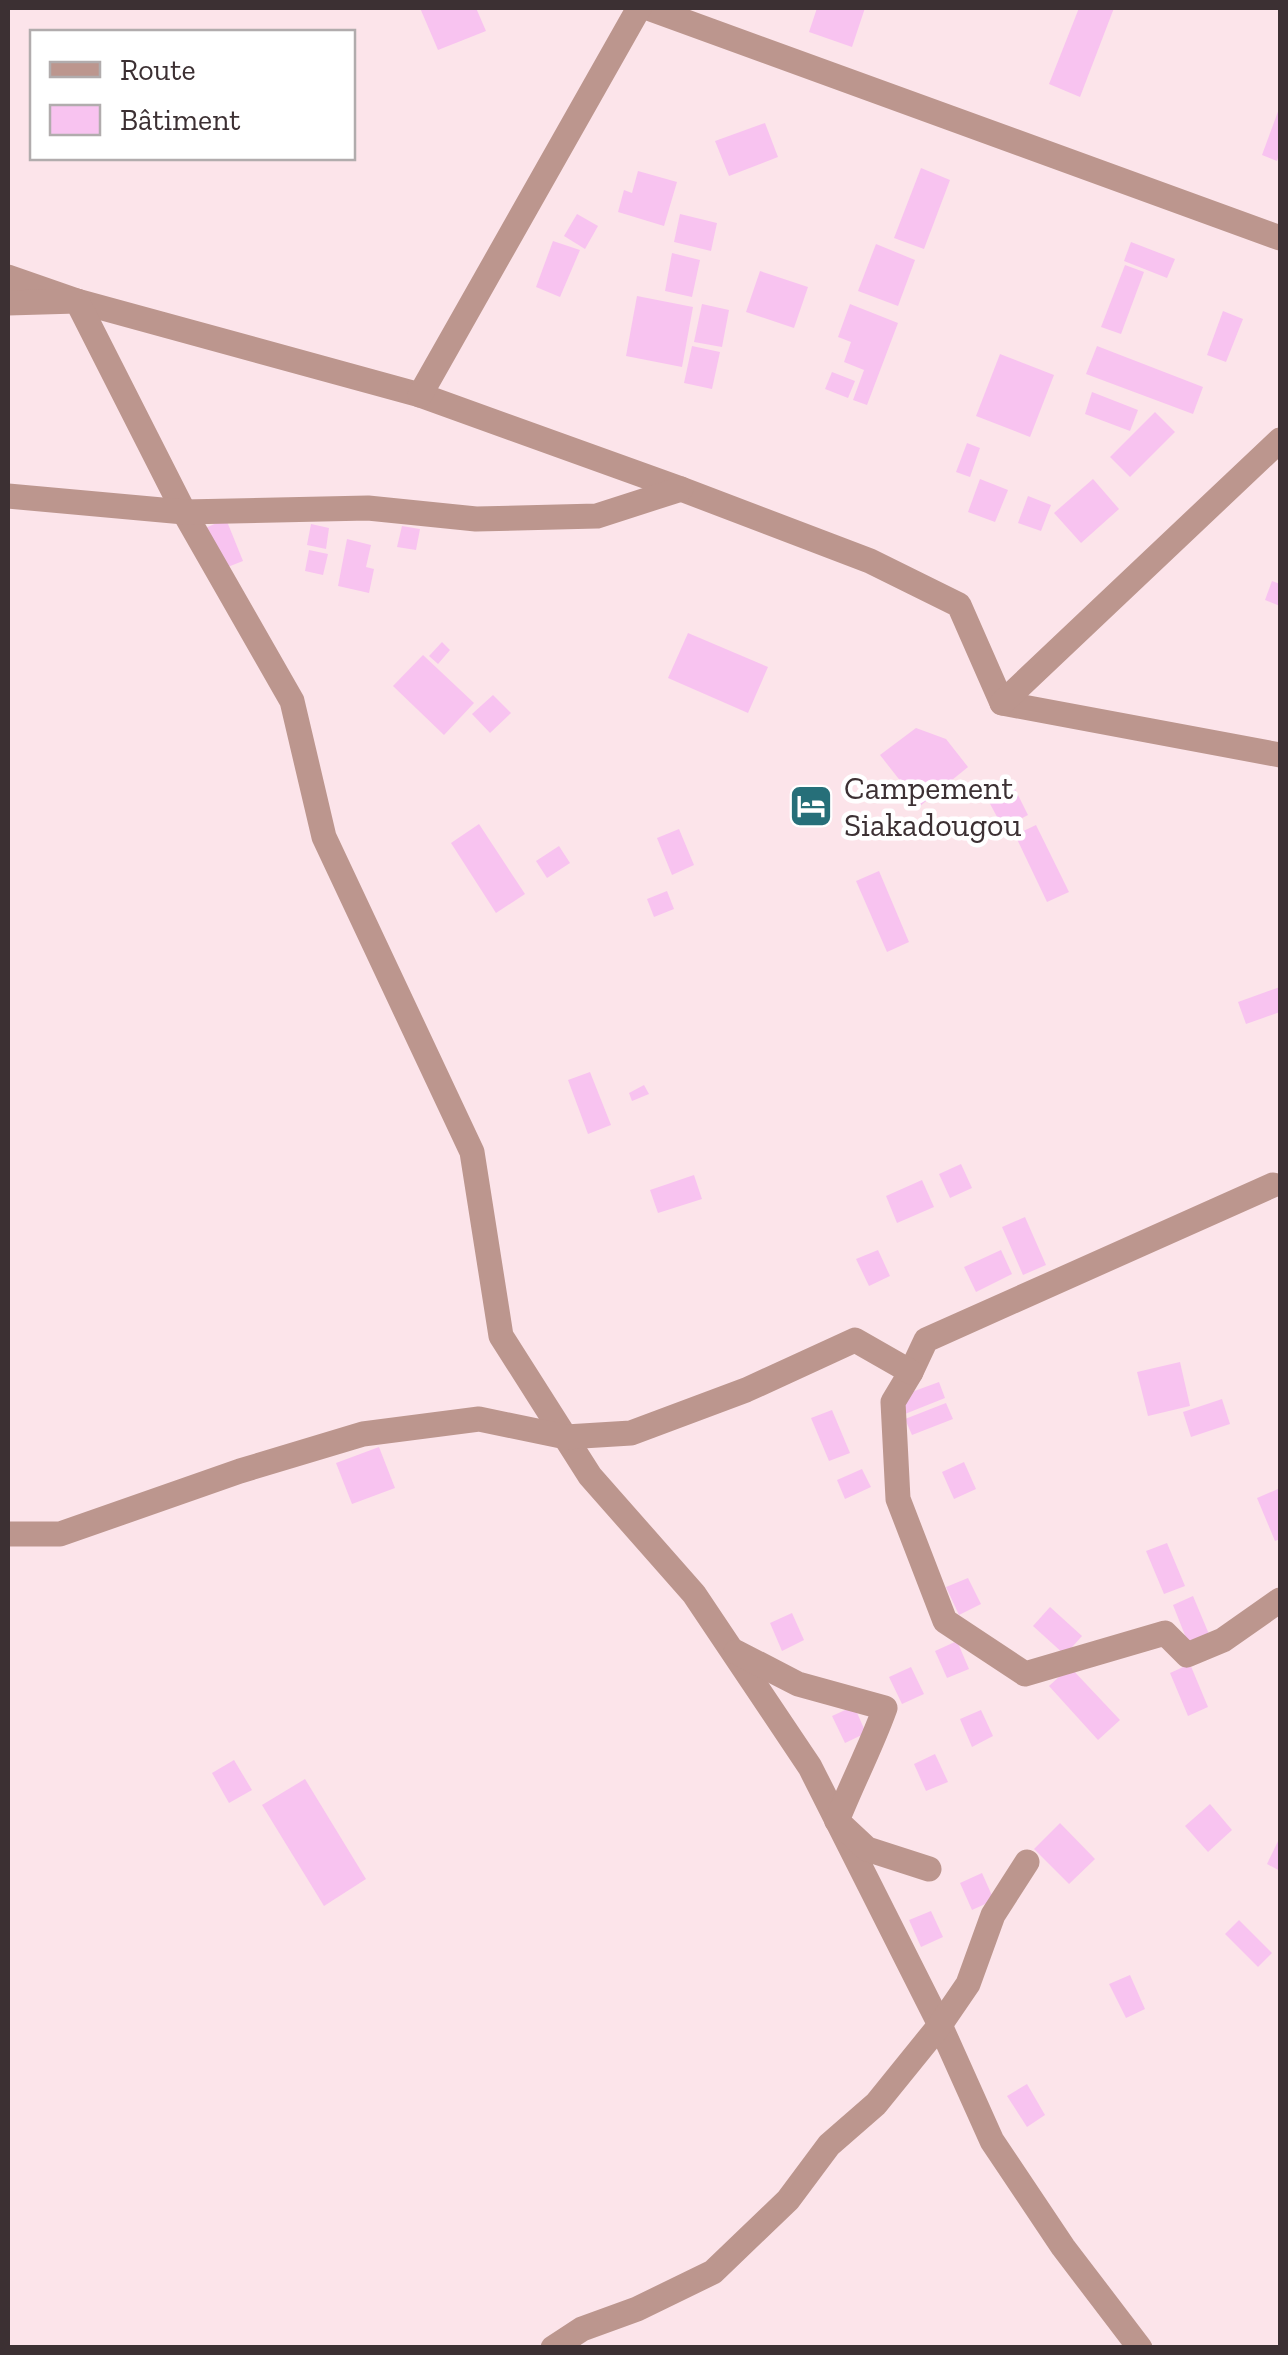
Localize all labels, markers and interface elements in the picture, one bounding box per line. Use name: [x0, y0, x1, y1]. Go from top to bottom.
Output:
legend: [30, 30, 355, 160]
text: Route: [120, 52, 196, 88]
text: Bâtiment: [120, 102, 240, 138]
place label: Campement Siakadougou: [844, 769, 1021, 844]
hotel icon: Campement Siakadougou: [788, 783, 834, 829]

